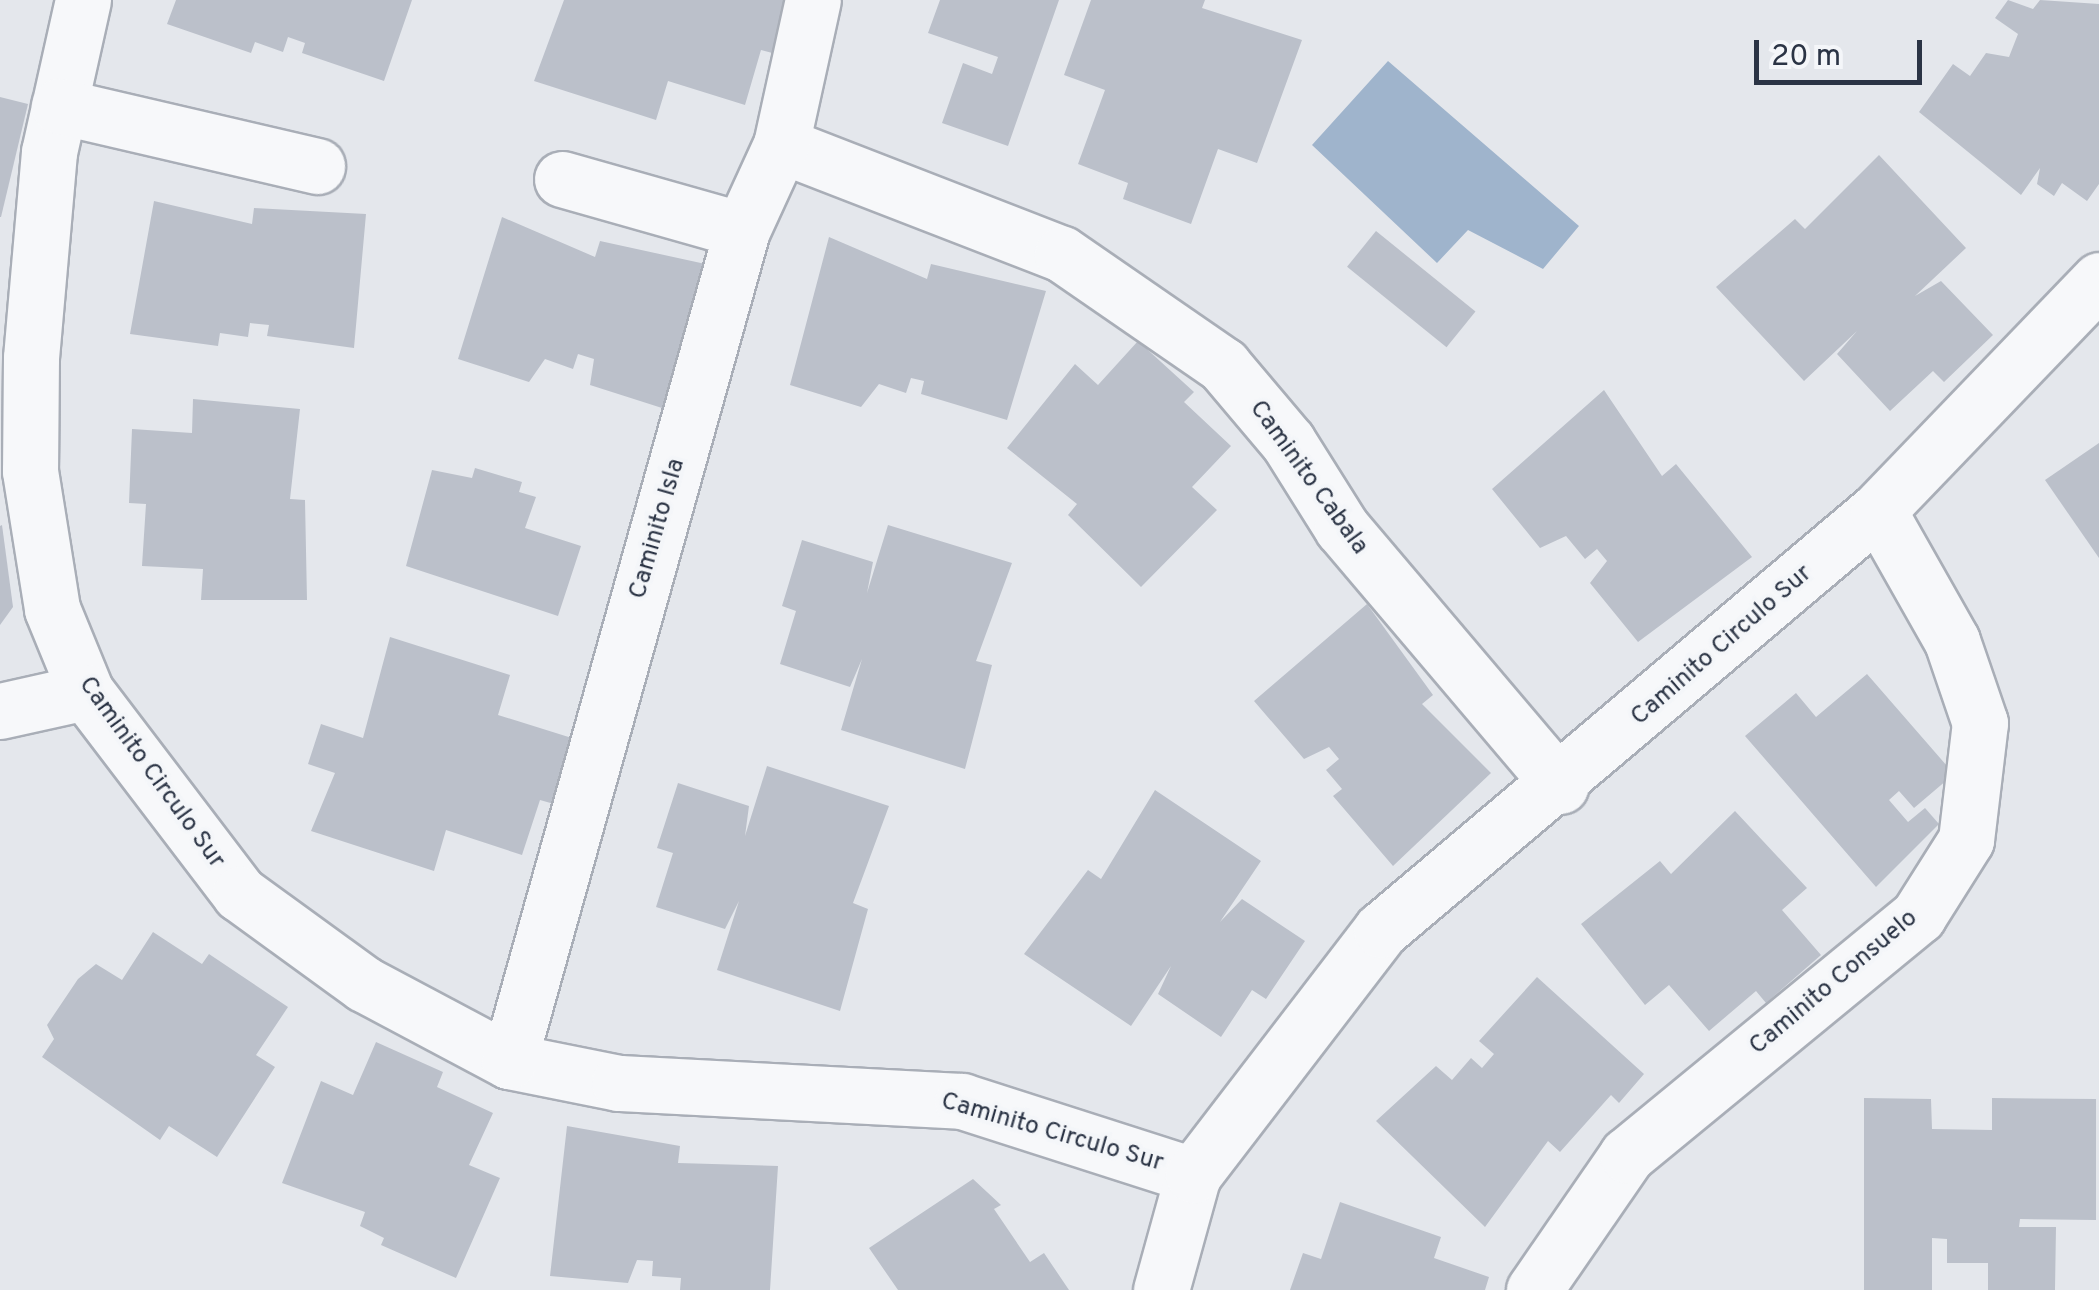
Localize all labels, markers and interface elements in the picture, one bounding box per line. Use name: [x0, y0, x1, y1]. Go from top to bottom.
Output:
scale bar: [1759, 20, 1926, 82]
text: 20 m: [1771, 39, 1841, 76]
street label: Caminito Cabala: [1242, 395, 1374, 561]
street label: Caminito Isla: [624, 455, 692, 603]
street label: Caminito Circulo Sur: [1625, 559, 1819, 733]
street label: Caminito Circulo Sur: [71, 671, 231, 875]
street label: Caminito Consuelo: [1744, 904, 1924, 1062]
street label: Caminito Circulo Sur: [937, 1087, 1167, 1179]

